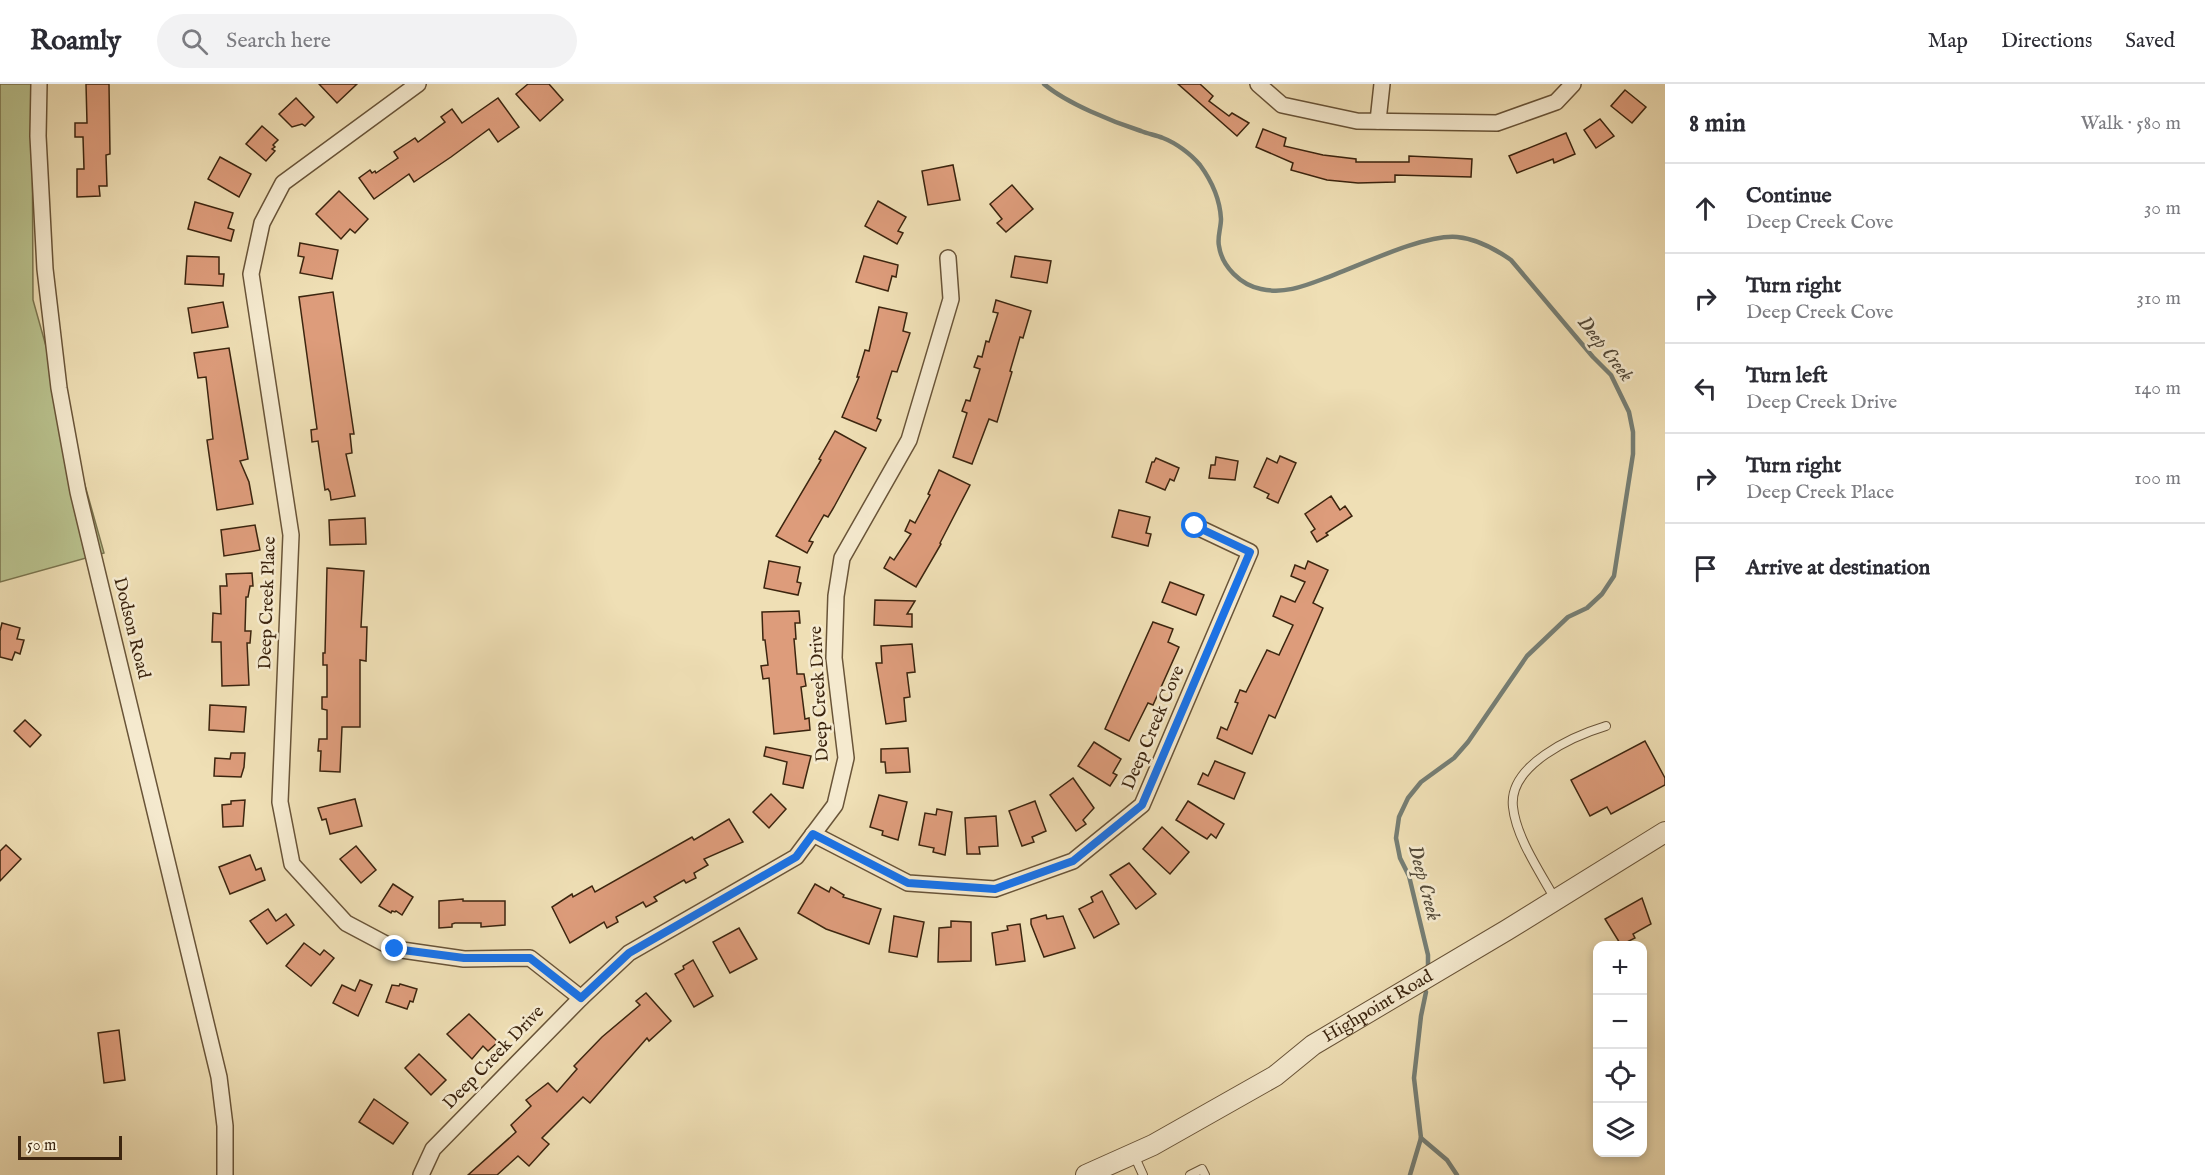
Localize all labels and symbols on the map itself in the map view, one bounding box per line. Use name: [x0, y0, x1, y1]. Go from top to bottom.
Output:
water label: Deep Creek: [1571, 311, 1639, 387]
route start: [1181, 512, 1207, 538]
street label: Deep Creek Place: [254, 536, 282, 670]
street label: Dodson Road: [107, 575, 155, 682]
street label: Deep Creek Drive: [805, 625, 835, 763]
street label: Deep Creek Cove: [1117, 662, 1191, 794]
water label: Deep Creek: [1402, 842, 1446, 924]
route end: [381, 935, 407, 961]
street label: Highpoint Road: [1319, 965, 1437, 1048]
street label: Deep Creek Drive: [438, 1001, 550, 1115]
scale bar: [18, 1133, 122, 1160]

